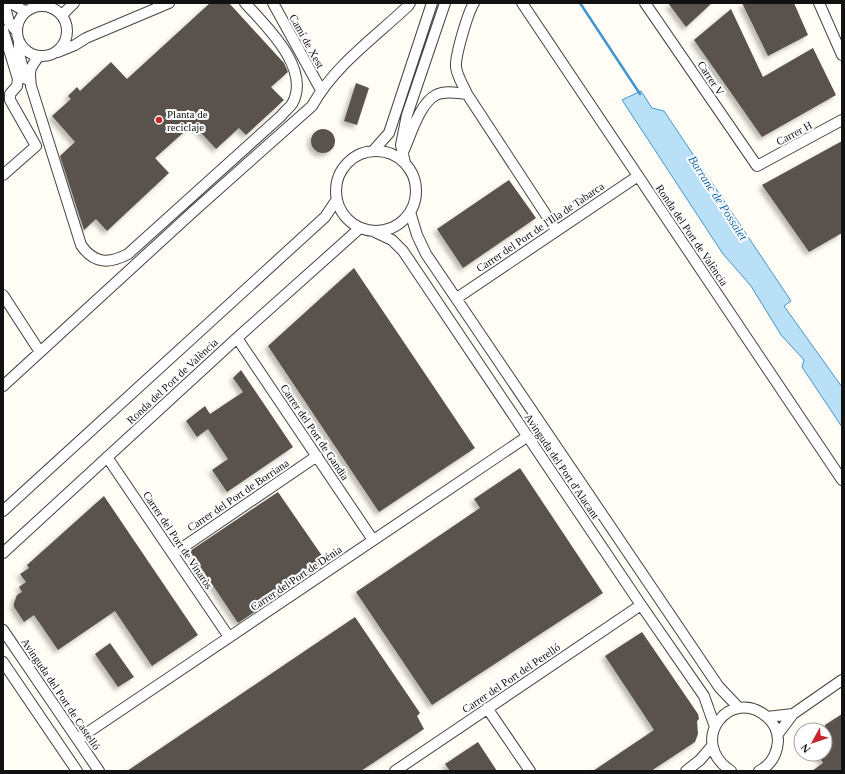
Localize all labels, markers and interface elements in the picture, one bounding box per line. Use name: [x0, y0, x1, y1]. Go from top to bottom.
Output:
street label: Camí de Xest: [287, 12, 327, 70]
street label: Carrer V: [695, 59, 727, 97]
place label: Planta de reciclaje: [167, 108, 208, 133]
marker: Planta de reciclaje: [154, 115, 164, 125]
street label: Carrer H: [774, 119, 814, 147]
water label: Barranc de Possalet: [685, 153, 751, 243]
street label: Carrer del Port de l'Illa de Tabarca: [474, 180, 606, 274]
street label: Ronda del Port de València: [654, 182, 730, 288]
street label: Ronda del Port de València: [124, 336, 220, 426]
street label: Carrer del Port de Gandia: [278, 382, 352, 482]
street label: Avinguda del Port d'Alacant: [522, 411, 602, 521]
street label: Carrer del Port de Borriana: [185, 456, 291, 533]
street label: Carrer del Port de Vinaròs: [141, 489, 215, 591]
street label: Carrer del Port de Dénia: [248, 543, 344, 613]
street label: Avinguda del Port de Castelló: [19, 636, 103, 752]
street label: Carrer del Port del Perelló: [460, 640, 563, 715]
north arrow: [793, 722, 833, 762]
text: N: [798, 741, 812, 755]

